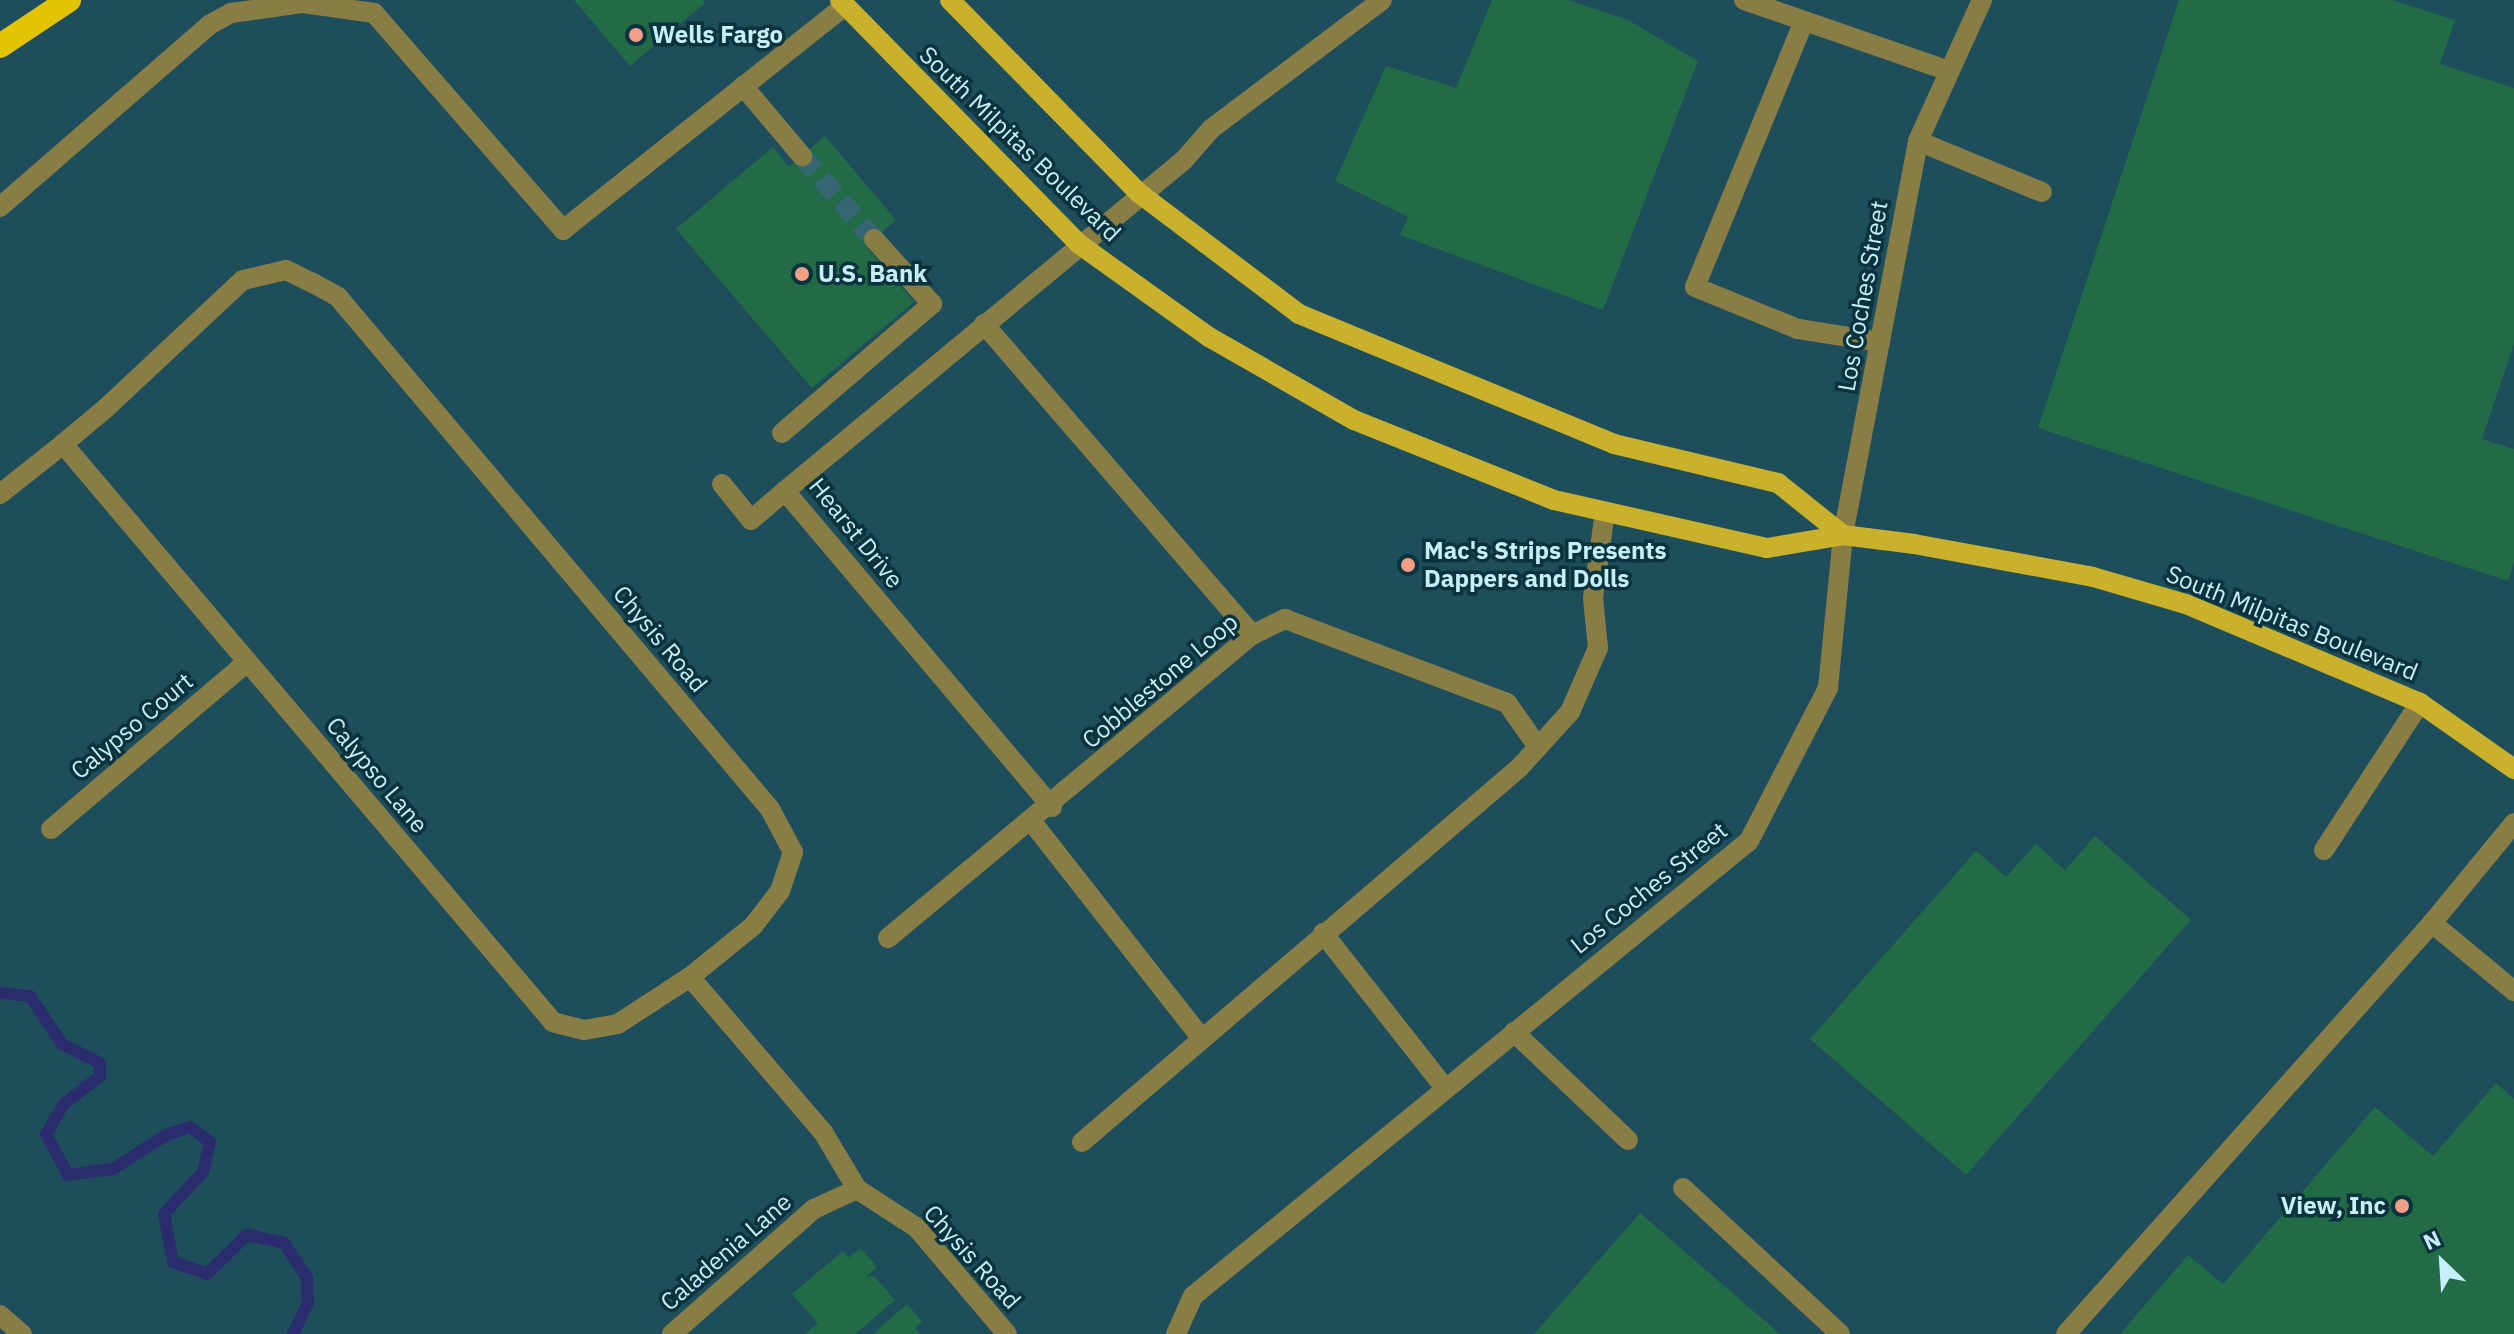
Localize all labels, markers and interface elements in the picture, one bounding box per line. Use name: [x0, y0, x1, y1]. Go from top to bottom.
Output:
place label: Wells Fargo: [652, 21, 783, 49]
marker: Wells Fargo: [627, 26, 645, 44]
street label: South Milpitas Boulevard: [913, 40, 1127, 248]
street label: Los Coches Street: [1832, 198, 1894, 394]
place label: U.S. Bank: [818, 260, 927, 288]
marker: U.S. Bank: [793, 265, 811, 283]
street label: Hearst Drive: [803, 472, 909, 594]
place label: Mac's Strips Presents Dappers and Dolls: [1424, 537, 1667, 593]
marker: Mac's Strips Presents Dappers and Dolls: [1399, 556, 1417, 574]
street label: South Milpitas Boulevard: [2162, 559, 2422, 687]
street label: Chysis Road: [607, 580, 713, 698]
street label: Cobblestone Loop: [1076, 608, 1244, 754]
street label: Calypso Court: [65, 667, 199, 785]
street label: Calypso Lane: [320, 711, 434, 839]
street label: Los Coches Street: [1565, 816, 1733, 960]
street label: Caladenia Lane: [655, 1187, 797, 1317]
place label: View, Inc: [2281, 1192, 2386, 1220]
marker: View, Inc: [2393, 1197, 2411, 1215]
street label: Chysis Road: [918, 1199, 1026, 1315]
north arrow: [2402, 1222, 2482, 1302]
text: N: [2418, 1223, 2445, 1256]

